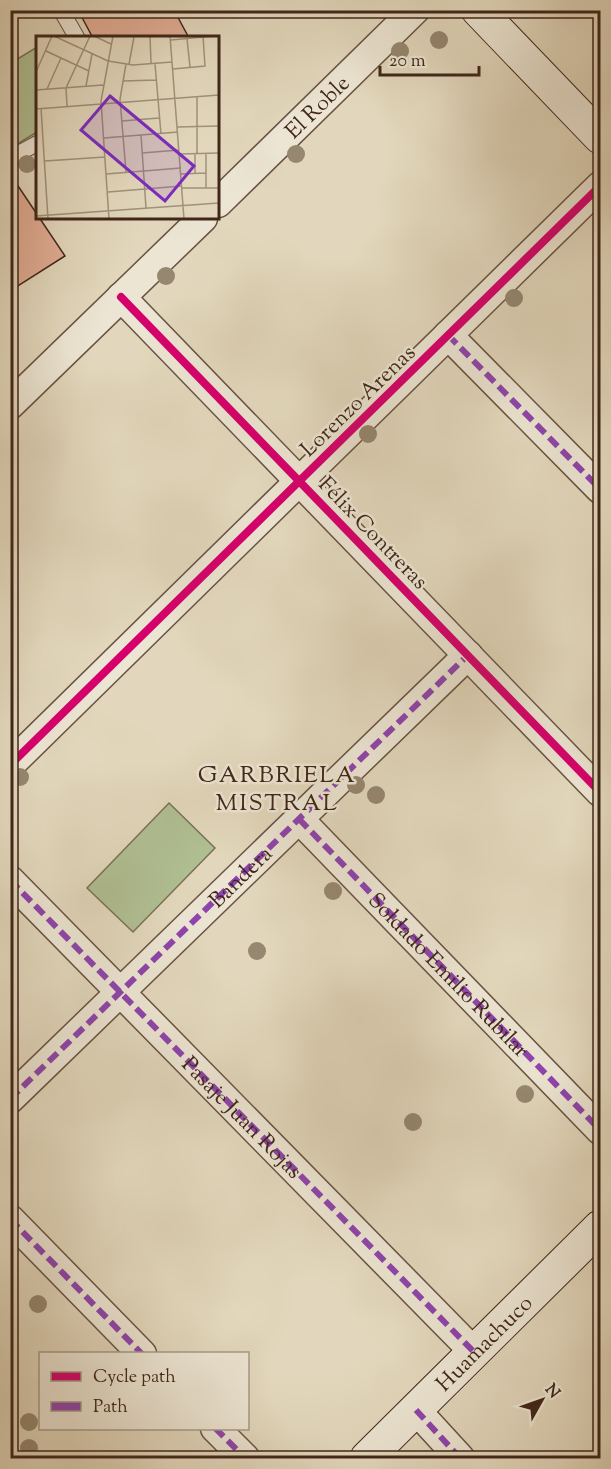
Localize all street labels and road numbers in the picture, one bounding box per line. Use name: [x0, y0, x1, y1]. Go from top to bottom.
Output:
street label: El Roble: [279, 69, 358, 148]
street label: Lorenzo Arenas: [294, 339, 424, 466]
street label: Félix Contreras: [310, 470, 434, 598]
street label: Bandera: [203, 840, 281, 917]
street label: Soldado Emilio Rubilar: [359, 886, 535, 1066]
street label: Pasaje Juan Rojas: [173, 1050, 308, 1187]
street label: Huamachuco: [430, 1289, 541, 1400]

